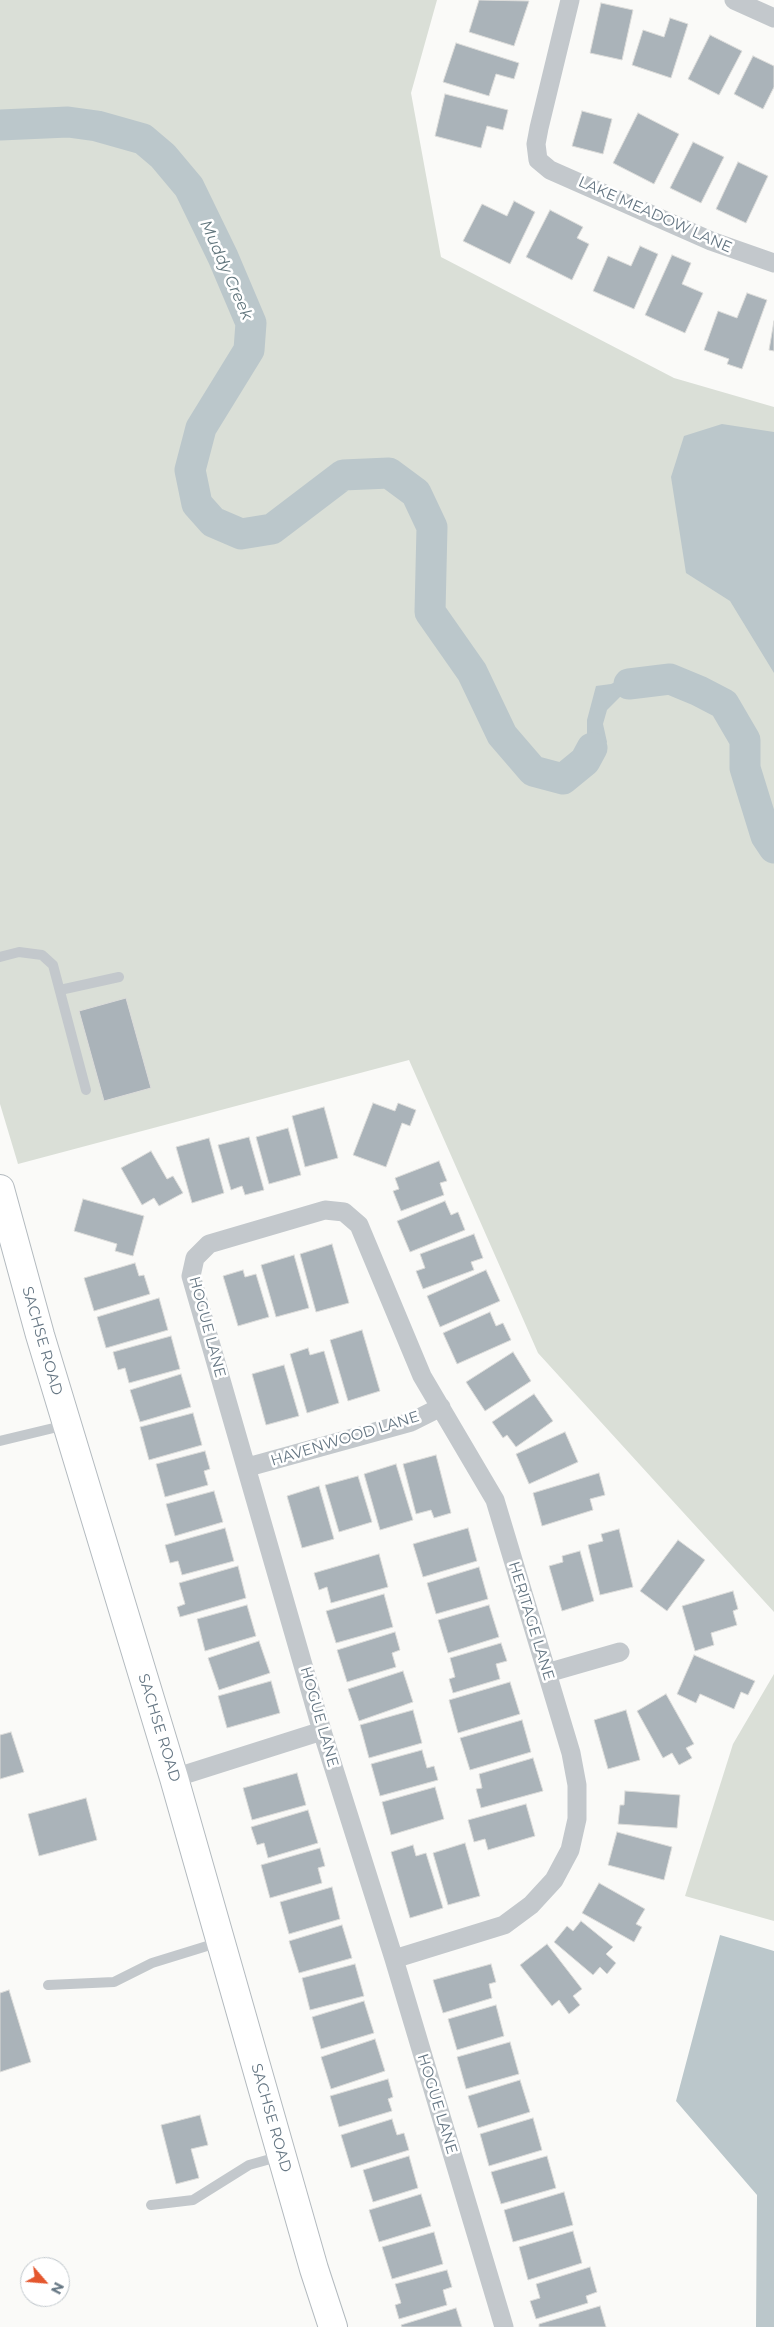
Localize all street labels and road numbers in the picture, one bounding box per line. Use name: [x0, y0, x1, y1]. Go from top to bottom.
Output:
street label: LAKE MEADOW LANE: [575, 173, 735, 257]
street label: HOGUE LANE: [185, 1274, 229, 1380]
street label: SACHSE ROAD: [18, 1285, 66, 1397]
street label: HAVENWOOD LANE: [269, 1408, 421, 1470]
street label: HERITAGE LANE: [504, 1559, 558, 1683]
street label: HOGUE LANE: [296, 1665, 342, 1769]
street label: SACHSE ROAD: [134, 1672, 184, 1784]
street label: HOGUE LANE: [413, 2052, 461, 2156]
street label: SACHSE ROAD: [247, 2062, 295, 2174]

